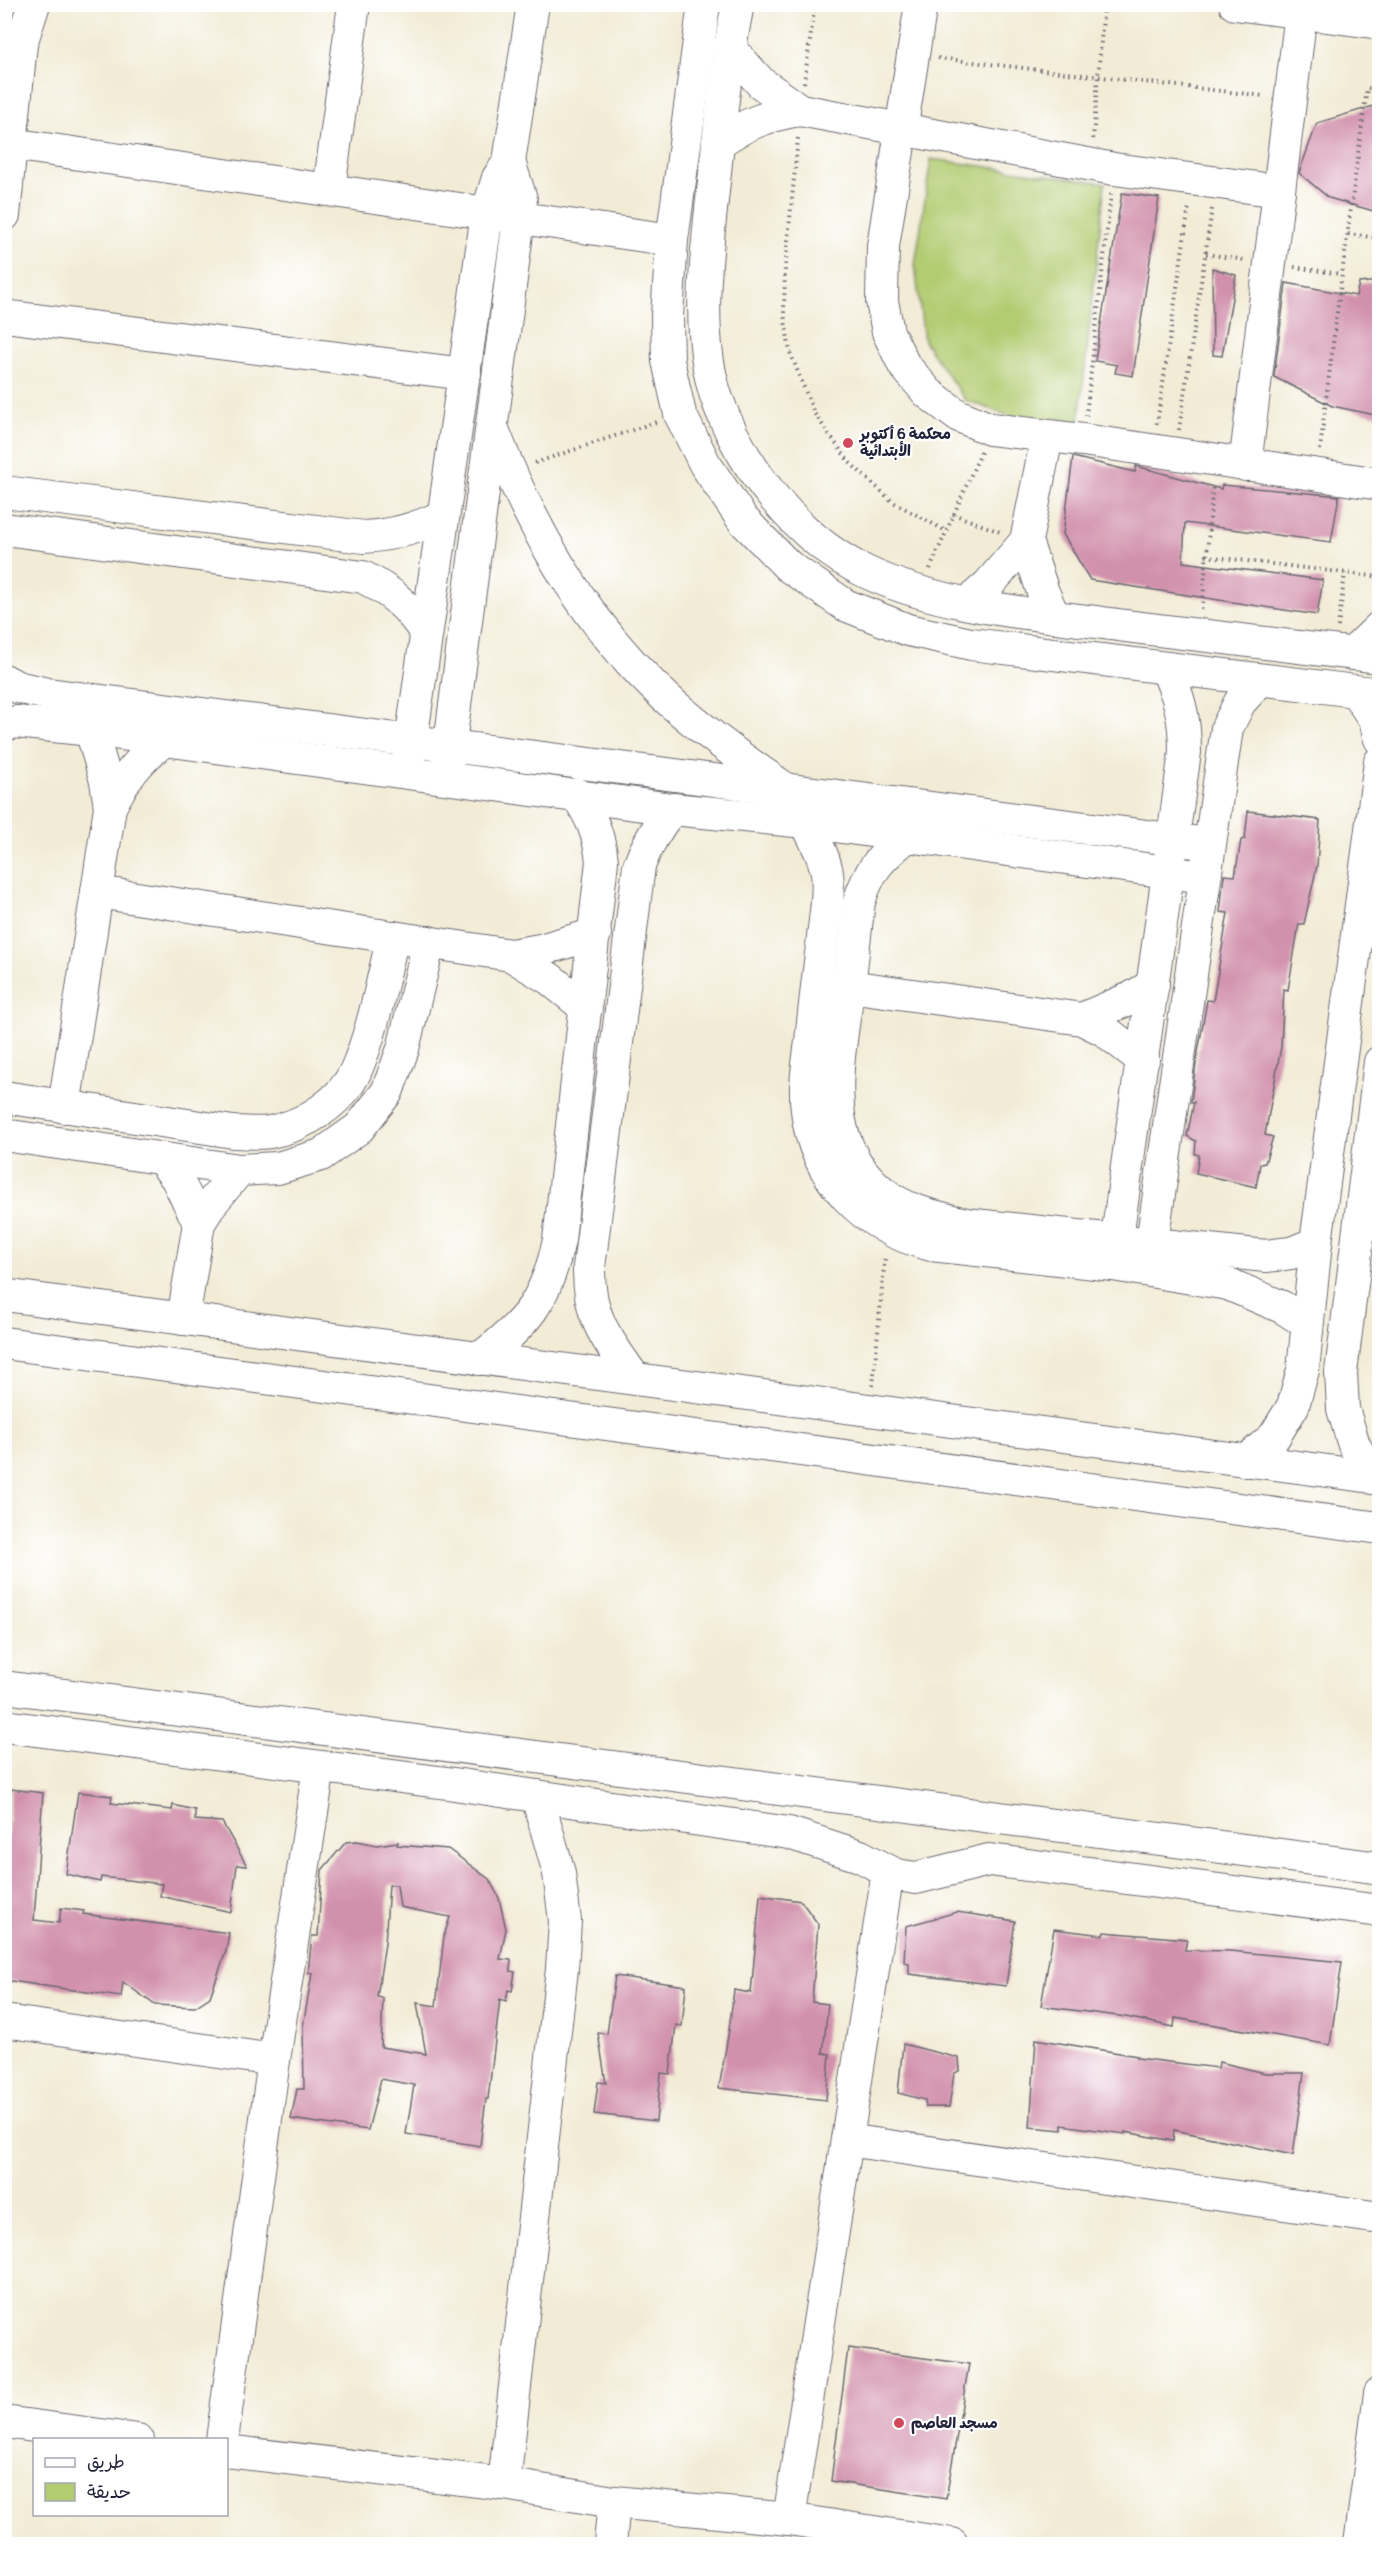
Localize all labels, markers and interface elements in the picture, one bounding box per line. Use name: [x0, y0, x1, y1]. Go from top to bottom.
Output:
place label: محكمة 6 أكتوبر الأبتدائية: [858, 424, 951, 461]
marker: محكمة 6 أكتوبر الأبتدائية: [841, 436, 855, 450]
place label: مسجد العاصم: [911, 2414, 998, 2434]
marker: مسجد العاصم: [892, 2416, 906, 2430]
legend: [33, 2438, 228, 2516]
text: طريق: [87, 2451, 125, 2474]
text: حديقة: [87, 2481, 131, 2504]

